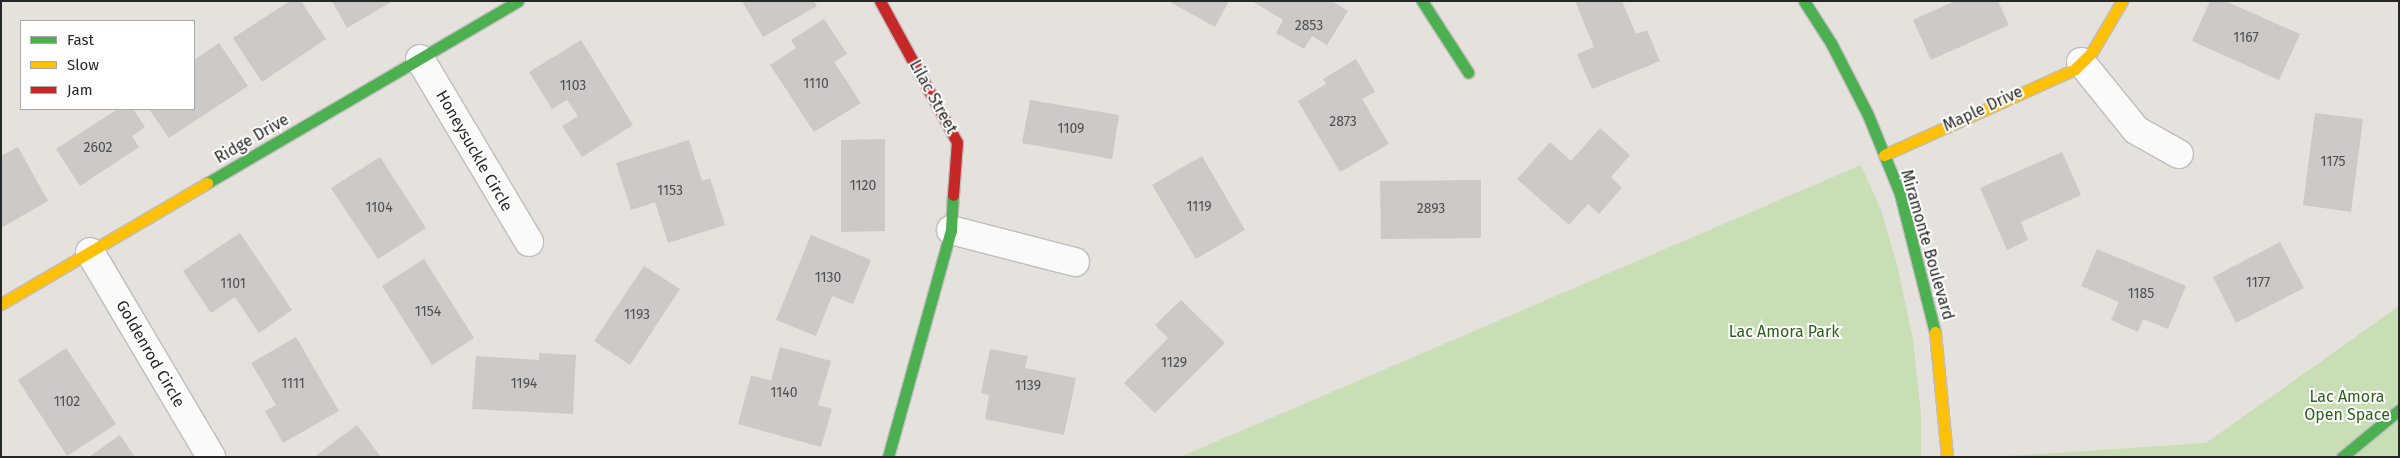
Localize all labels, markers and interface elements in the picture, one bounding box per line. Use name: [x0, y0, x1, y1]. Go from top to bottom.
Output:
house number: 2853: [1295, 18, 1323, 34]
legend: [20, 20, 195, 110]
house number: 1167: [2233, 30, 2259, 46]
text: Fast: [67, 31, 94, 49]
text: Slow: [67, 56, 99, 74]
street label: Lilac Street: [905, 57, 961, 137]
house number: 1110: [803, 76, 829, 92]
house number: 1103: [560, 78, 586, 94]
text: Jam: [67, 81, 93, 99]
street label: Maple Drive: [1940, 82, 2026, 136]
street label: Honeysuckle Circle: [432, 87, 516, 215]
street label: Ridge Drive: [212, 110, 292, 168]
house number: 2873: [1329, 114, 1357, 130]
house number: 1109: [1058, 121, 1084, 137]
house number: 2602: [84, 140, 112, 156]
house number: 1175: [2321, 154, 2345, 170]
street label: Miramonte Boulevard: [1896, 168, 1958, 322]
house number: 1120: [850, 178, 876, 194]
house number: 1153: [657, 183, 683, 199]
house number: 1119: [1186, 199, 1212, 215]
house number: 1104: [365, 200, 393, 216]
house number: 2893: [1417, 201, 1445, 217]
house number: 1130: [815, 270, 841, 286]
house number: 1177: [2246, 275, 2270, 291]
house number: 1101: [220, 276, 246, 292]
house number: 1185: [2128, 286, 2154, 302]
street label: Goldenrod Circle: [112, 297, 188, 411]
house number: 1154: [415, 304, 441, 320]
house number: 1193: [624, 307, 650, 323]
park label: Lac Amora Park: [1729, 322, 1839, 342]
house number: 1129: [1161, 355, 1187, 371]
house number: 1111: [281, 376, 305, 392]
house number: 1194: [511, 376, 537, 392]
house number: 1139: [1015, 378, 1041, 394]
house number: 1140: [770, 385, 798, 401]
park label: Lac Amora Open Space: [2304, 387, 2390, 425]
house number: 1102: [54, 394, 80, 410]

